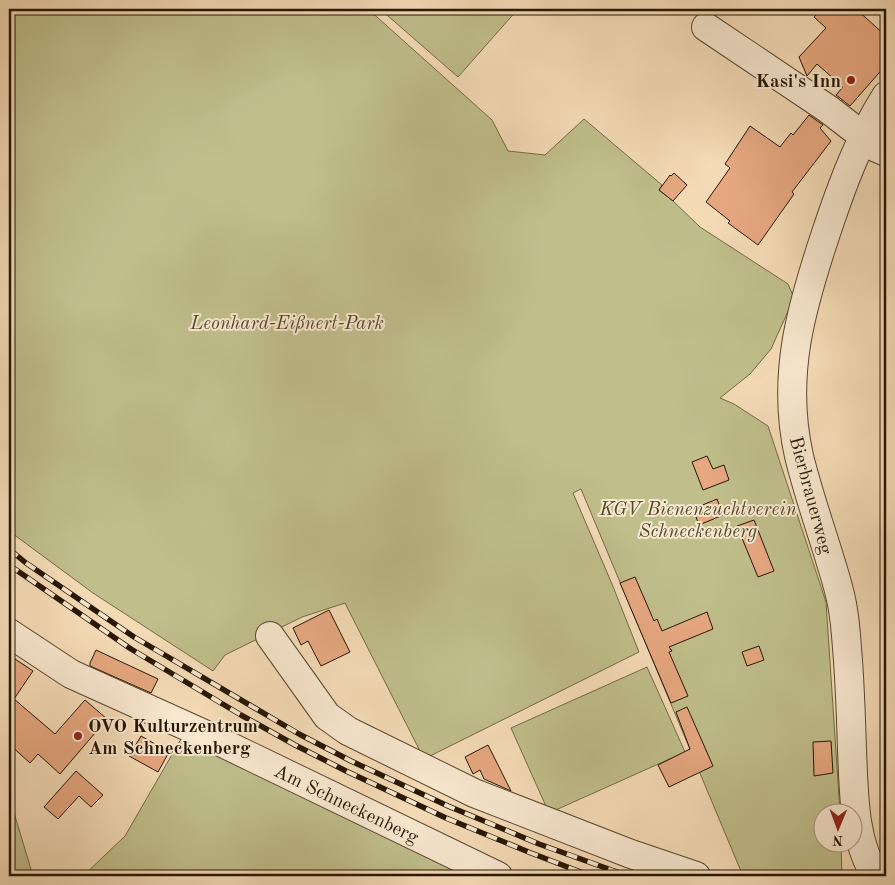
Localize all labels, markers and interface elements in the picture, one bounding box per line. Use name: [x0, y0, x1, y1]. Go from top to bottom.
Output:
place label: Kasi's Inn: [755, 73, 841, 92]
marker: Kasi's Inn: [845, 74, 857, 86]
park label: Leonhard-Eißnert-Park: [189, 315, 384, 334]
street label: Bierbrauerweg: [785, 435, 835, 557]
park label: KGV Bienenzuchtverein Schneckenberg: [598, 501, 797, 542]
place label: OVO Kulturzentrum Am Schneckenberg: [88, 718, 258, 759]
marker: OVO Kulturzentrum Am Schneckenberg: [72, 730, 84, 742]
street label: Am Schneckenberg: [271, 762, 422, 849]
north arrow: [812, 802, 862, 852]
text: N: [832, 833, 843, 847]

